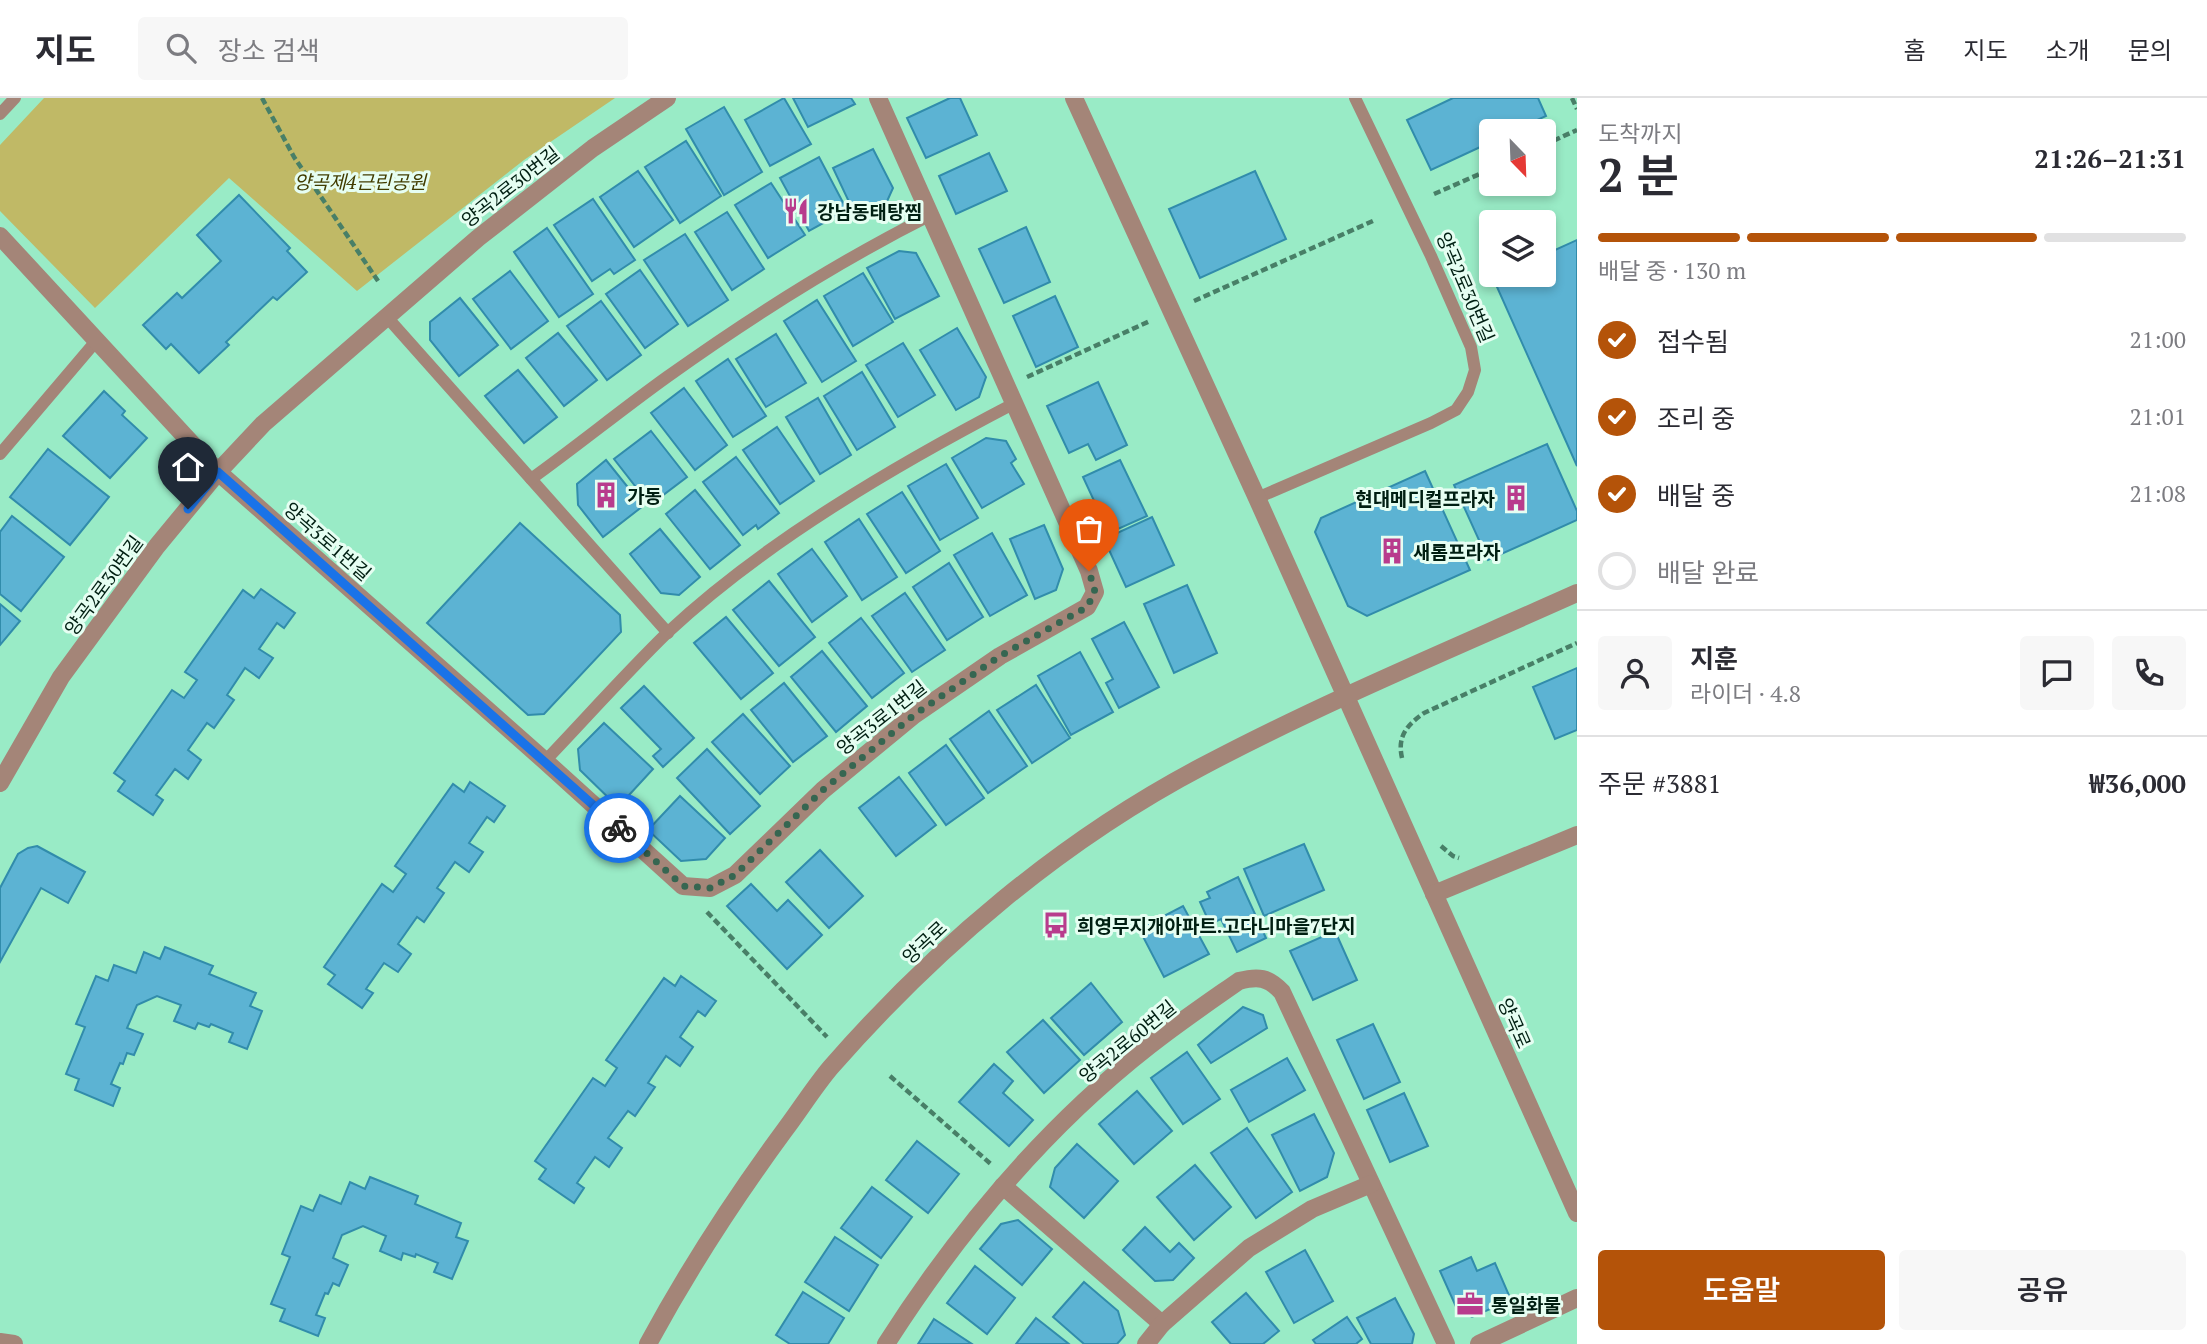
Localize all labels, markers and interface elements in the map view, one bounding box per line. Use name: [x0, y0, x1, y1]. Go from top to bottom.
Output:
search box: [138, 17, 628, 80]
text: 지도: [35, 28, 96, 71]
icon: search: [162, 29, 200, 67]
text: 장소 검색: [218, 33, 320, 67]
text: 홈: [1903, 34, 1925, 66]
text: 지도: [1963, 34, 2008, 66]
text: 소개: [2046, 34, 2090, 66]
text: 문의: [2128, 34, 2172, 66]
text: 도착까지: [1598, 118, 1683, 149]
north arrow: [1479, 119, 1556, 196]
map controls: [1479, 119, 1556, 287]
street label: 양곡2로30번길: [456, 140, 564, 232]
text: 21:26–21:31: [2034, 141, 2186, 175]
text: 2 분: [1598, 144, 1679, 205]
park label: 양곡제4근린공원: [294, 169, 428, 194]
restaurant icon: 강남동태탕찜: [781, 196, 811, 226]
place label: 강남동태탕찜: [817, 199, 922, 224]
button: layers: [1479, 210, 1556, 287]
street label: 양곡2로30번길: [1431, 228, 1501, 346]
text: 배달 중 · 130 m: [1598, 255, 1746, 286]
icon: check: [1598, 321, 1636, 359]
text: 접수됨: [1657, 324, 1729, 358]
text: 21:00: [2129, 324, 2186, 355]
icon: check: [1598, 398, 1636, 436]
text: 조리 중: [1657, 401, 1735, 435]
text: 21:01: [2129, 401, 2186, 432]
pin: [158, 437, 218, 509]
icon: home: [169, 448, 207, 486]
icon: check: [1598, 475, 1636, 513]
text: 배달 중: [1657, 478, 1735, 512]
text: 21:08: [2129, 478, 2186, 509]
building icon: 가동: [591, 480, 621, 510]
place label: 가동: [627, 483, 662, 508]
building icon: 현대메디컬프라자: [1501, 483, 1531, 513]
place label: 현대메디컬프라자: [1355, 486, 1496, 511]
street label: 양곡3로1번길: [279, 496, 377, 586]
pin: [1059, 499, 1119, 571]
icon: bag: [1070, 510, 1108, 548]
street label: 양곡2로30번길: [58, 530, 148, 640]
building icon: 새롬프라자: [1377, 536, 1407, 566]
place label: 새롬프라자: [1413, 539, 1501, 564]
text: 배달 완료: [1657, 555, 1759, 589]
button: person: [1598, 636, 1672, 710]
button: chat: [2020, 636, 2094, 710]
button: phone: [2112, 636, 2186, 710]
text: 지훈: [1690, 641, 1738, 675]
street label: 양곡3로1번길: [831, 674, 931, 760]
text: 라이더 · 4.8: [1690, 678, 1801, 709]
text: 주문 #3881: [1598, 766, 1721, 800]
text: ₩36,000: [2089, 766, 2186, 800]
courier: [584, 793, 654, 863]
icon: bike: [600, 809, 638, 847]
bus stop icon: 희영무지개아파트.고다니마을7단지: [1041, 910, 1071, 940]
place label: 희영무지개아파트.고다니마을7단지: [1077, 913, 1356, 938]
street label: 양곡로: [896, 915, 952, 969]
street label: 양곡2로60번길: [1073, 994, 1181, 1088]
street label: 양곡로: [1493, 994, 1537, 1052]
button: 도움말: [1598, 1250, 1885, 1330]
button: 공유: [1899, 1250, 2186, 1330]
office icon: 통일화물: [1455, 1289, 1485, 1319]
place label: 통일화물: [1491, 1292, 1561, 1317]

